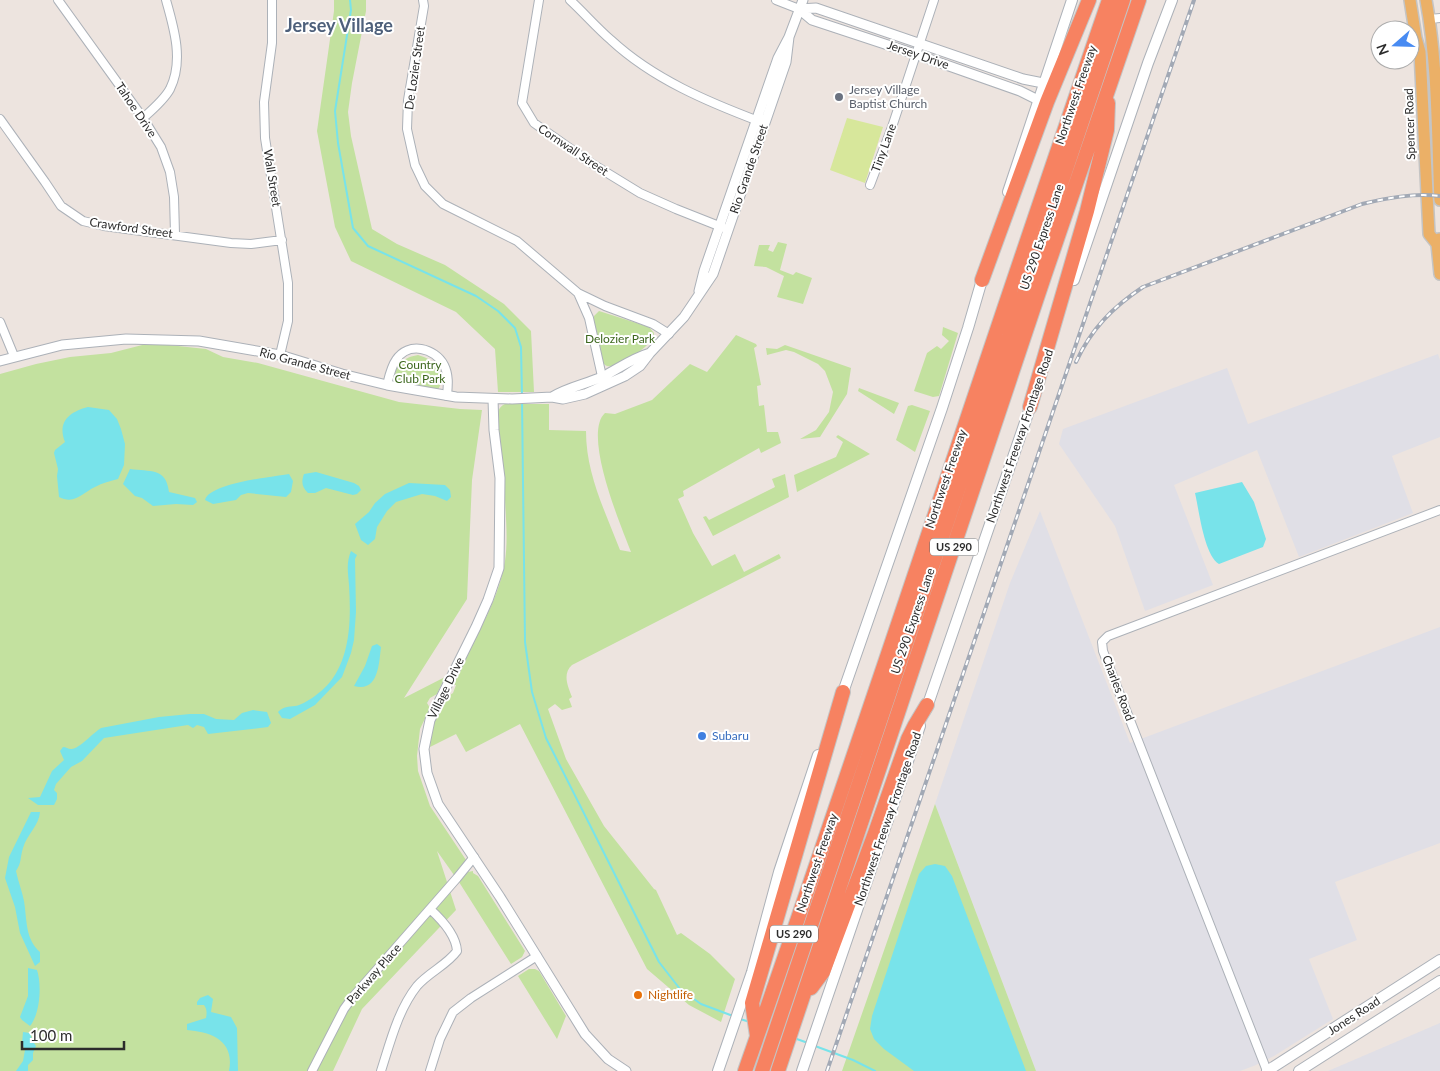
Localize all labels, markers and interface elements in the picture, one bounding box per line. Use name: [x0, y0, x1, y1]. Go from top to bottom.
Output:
district label: Jersey Village: [285, 14, 393, 36]
north arrow: [1370, 20, 1420, 70]
street label: De Lozier Street: [401, 24, 428, 111]
street label: Jersey Drive: [885, 37, 951, 72]
text: N: [1372, 42, 1392, 58]
street label: Northwest Freeway: [1052, 43, 1100, 146]
street label: Tahoe Drive: [113, 79, 160, 140]
place label: Jersey Village Baptist Church: [849, 82, 927, 111]
street label: Spencer Road: [1401, 88, 1418, 160]
marker: Jersey Village Baptist Church: [833, 91, 845, 103]
street label: Cornwall Street: [535, 121, 612, 179]
street label: Tiny Lane: [868, 121, 899, 174]
street label: Rio Grande Street: [726, 122, 771, 215]
street label: Wall Street: [261, 148, 285, 208]
street label: US 290 Express Lane: [1016, 182, 1067, 292]
street label: Crawford Street: [88, 214, 174, 241]
park label: Delozier Park: [585, 331, 656, 346]
street label: Rio Grande Street: [258, 344, 353, 383]
street label: Northwest Freeway Frontage Road: [983, 347, 1056, 525]
park label: Country Club Park: [395, 357, 446, 386]
street label: Northwest Freeway: [922, 427, 970, 530]
road number: US 290: [930, 538, 978, 556]
street label: US 290 Express Lane: [887, 566, 938, 676]
street label: Charles Road: [1099, 653, 1138, 723]
street label: Village Drive: [424, 654, 467, 721]
place label: Subaru: [712, 728, 749, 743]
marker: Subaru: [696, 730, 708, 742]
street label: Northwest Freeway Frontage Road: [851, 730, 924, 908]
street label: Northwest Freeway: [793, 811, 841, 914]
road number: US 290: [770, 926, 818, 942]
street label: Parkway Place: [343, 940, 404, 1007]
place label: Nightlife: [648, 987, 693, 1002]
marker: Nightlife: [632, 989, 644, 1001]
street label: Jones Road: [1325, 993, 1383, 1038]
scale bar: [22, 1018, 125, 1050]
text: 100 m: [30, 1026, 72, 1044]

